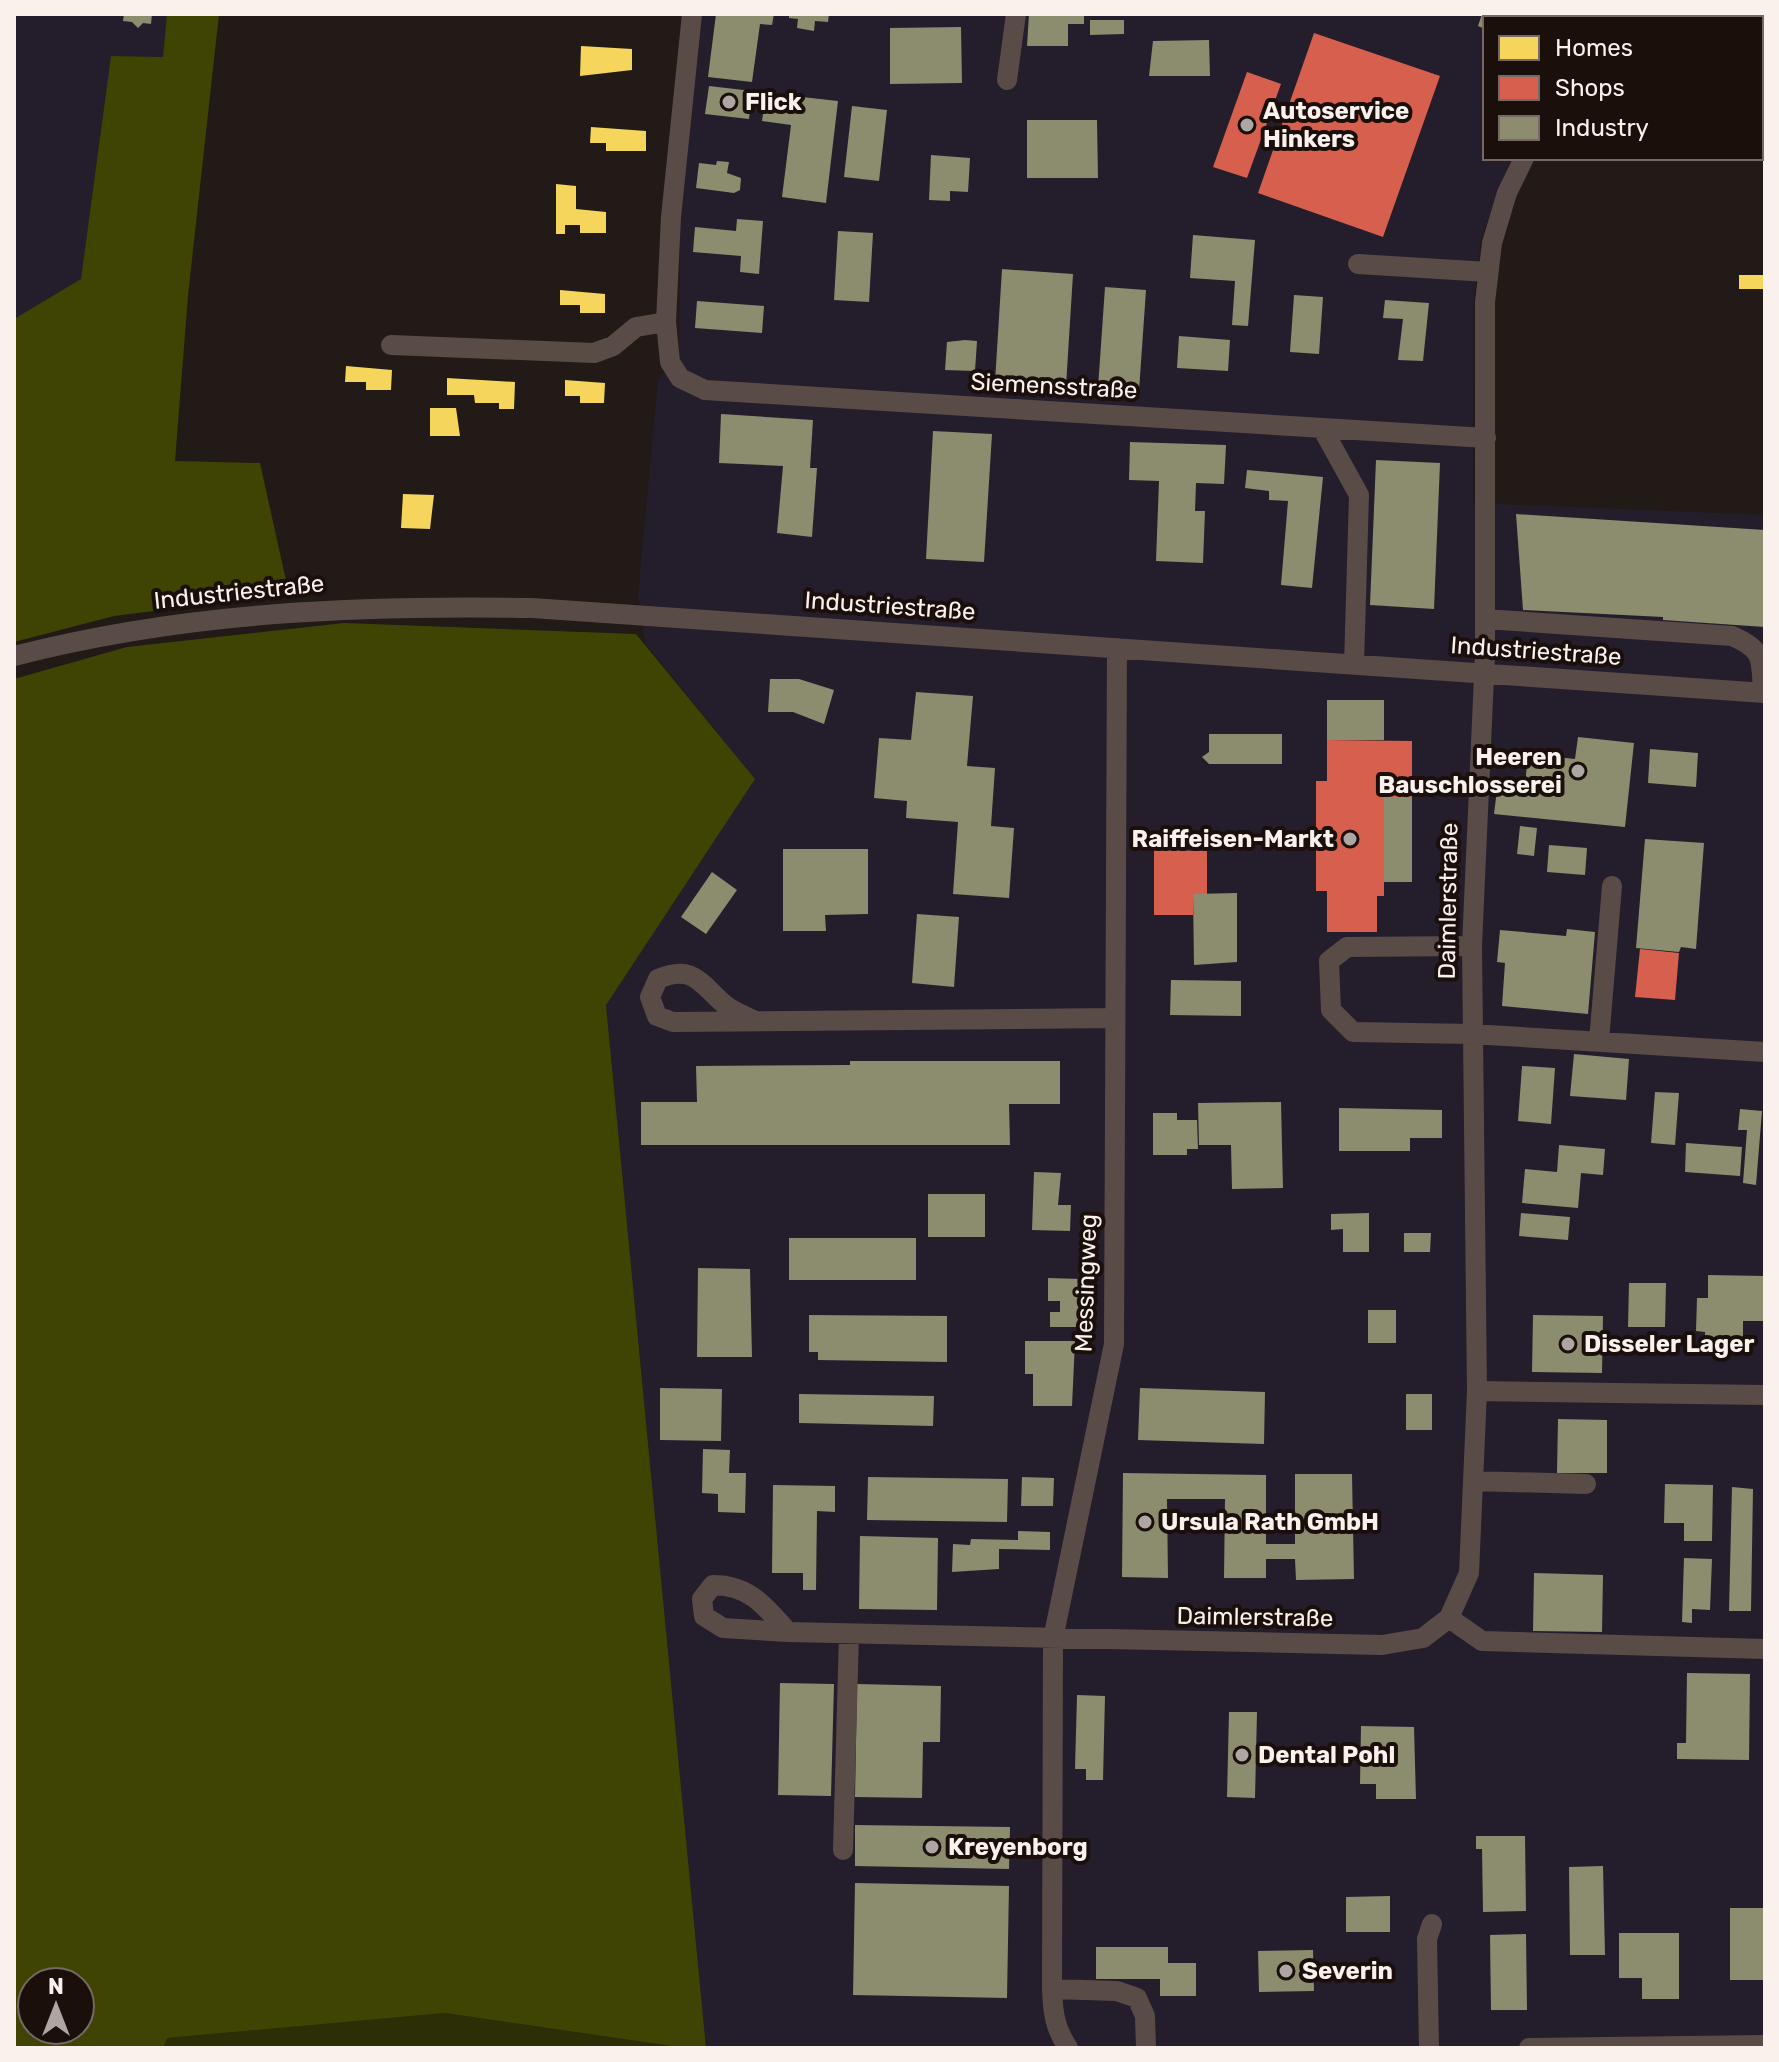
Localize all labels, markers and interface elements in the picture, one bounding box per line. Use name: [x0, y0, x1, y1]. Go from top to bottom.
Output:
legend: [1483, 16, 1763, 160]
text: Homes: [1555, 34, 1633, 62]
text: Shops: [1555, 74, 1625, 102]
place label: Flick: [745, 88, 802, 116]
marker: Flick: [720, 93, 738, 111]
place label: Autoservice Hinkers: [1263, 97, 1409, 153]
text: Industry: [1555, 114, 1649, 142]
marker: Autoservice Hinkers: [1238, 116, 1256, 134]
street label: Siemensstraße: [970, 368, 1138, 404]
street label: Industriestraße: [152, 569, 326, 615]
street label: Industriestraße: [804, 586, 976, 626]
street label: Industriestraße: [1450, 631, 1622, 671]
place label: Heeren Bauschlosserei: [1378, 743, 1562, 799]
marker: Heeren Bauschlosserei: [1569, 762, 1587, 780]
street label: Daimlerstraße: [1433, 822, 1463, 980]
place label: Raiffeisen-Markt: [1132, 825, 1334, 853]
marker: Raiffeisen-Markt: [1341, 830, 1359, 848]
street label: Messingweg: [1070, 1213, 1102, 1353]
place label: Disseler Lager: [1584, 1330, 1754, 1358]
marker: Disseler Lager: [1559, 1335, 1577, 1353]
place label: Ursula Rath GmbH: [1161, 1508, 1379, 1536]
marker: Ursula Rath GmbH: [1136, 1513, 1154, 1531]
street label: Daimlerstraße: [1176, 1602, 1334, 1632]
place label: Dental Pohl: [1258, 1741, 1395, 1769]
marker: Dental Pohl: [1233, 1746, 1251, 1764]
place label: Kreyenborg: [948, 1833, 1088, 1861]
marker: Kreyenborg: [923, 1838, 941, 1856]
place label: Severin: [1302, 1957, 1393, 1985]
marker: Severin: [1277, 1962, 1295, 1980]
north arrow: [16, 1966, 96, 2046]
text: N: [48, 1973, 64, 2000]

